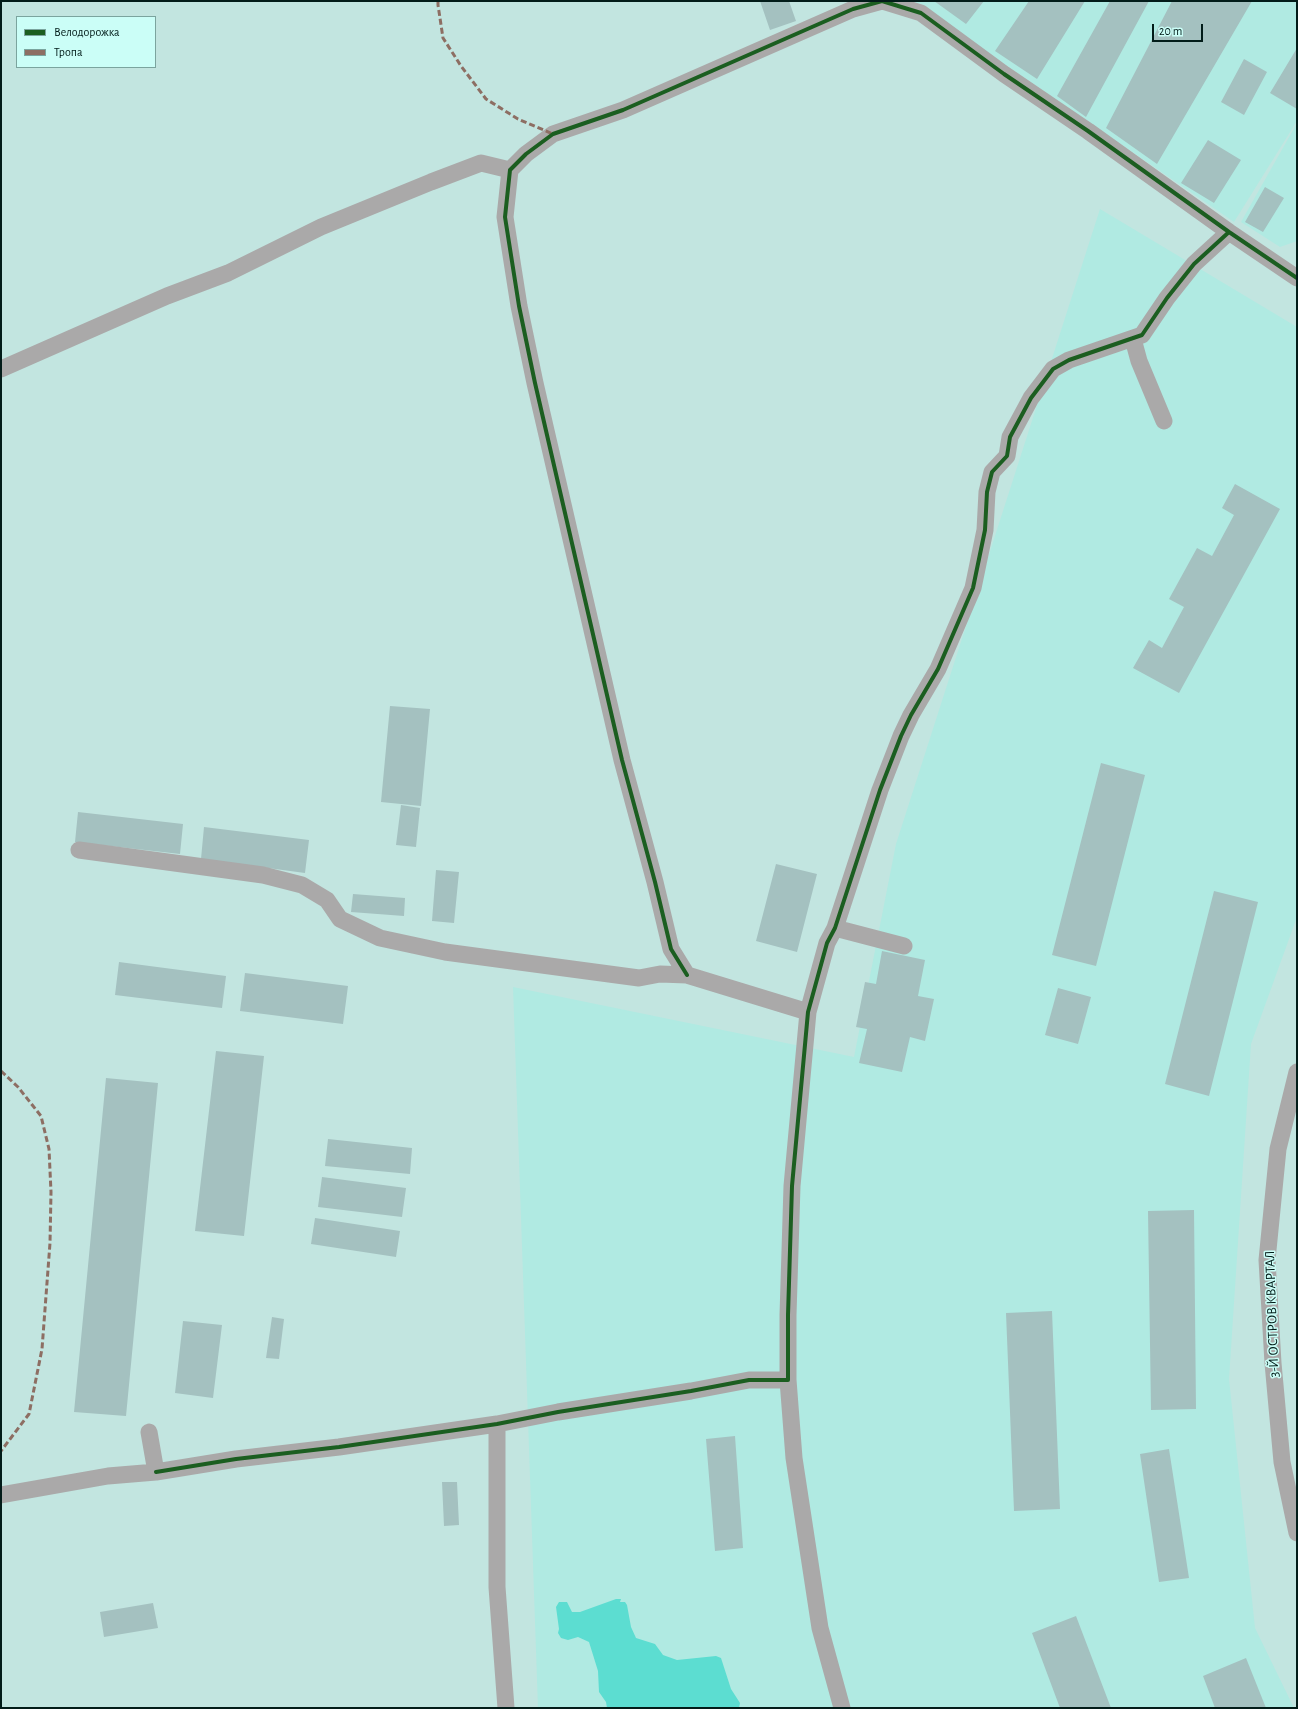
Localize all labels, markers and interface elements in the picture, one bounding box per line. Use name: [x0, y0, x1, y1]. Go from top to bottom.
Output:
legend: [16, 16, 156, 68]
scale bar: [1154, 16, 1205, 42]
text: 20 m: [1159, 25, 1182, 37]
text: Велодорожка: [54, 26, 120, 38]
text: Тропа: [54, 46, 82, 58]
street label: 3-Й ОСТРОВ КВАРТАЛ: [1261, 1250, 1283, 1378]

